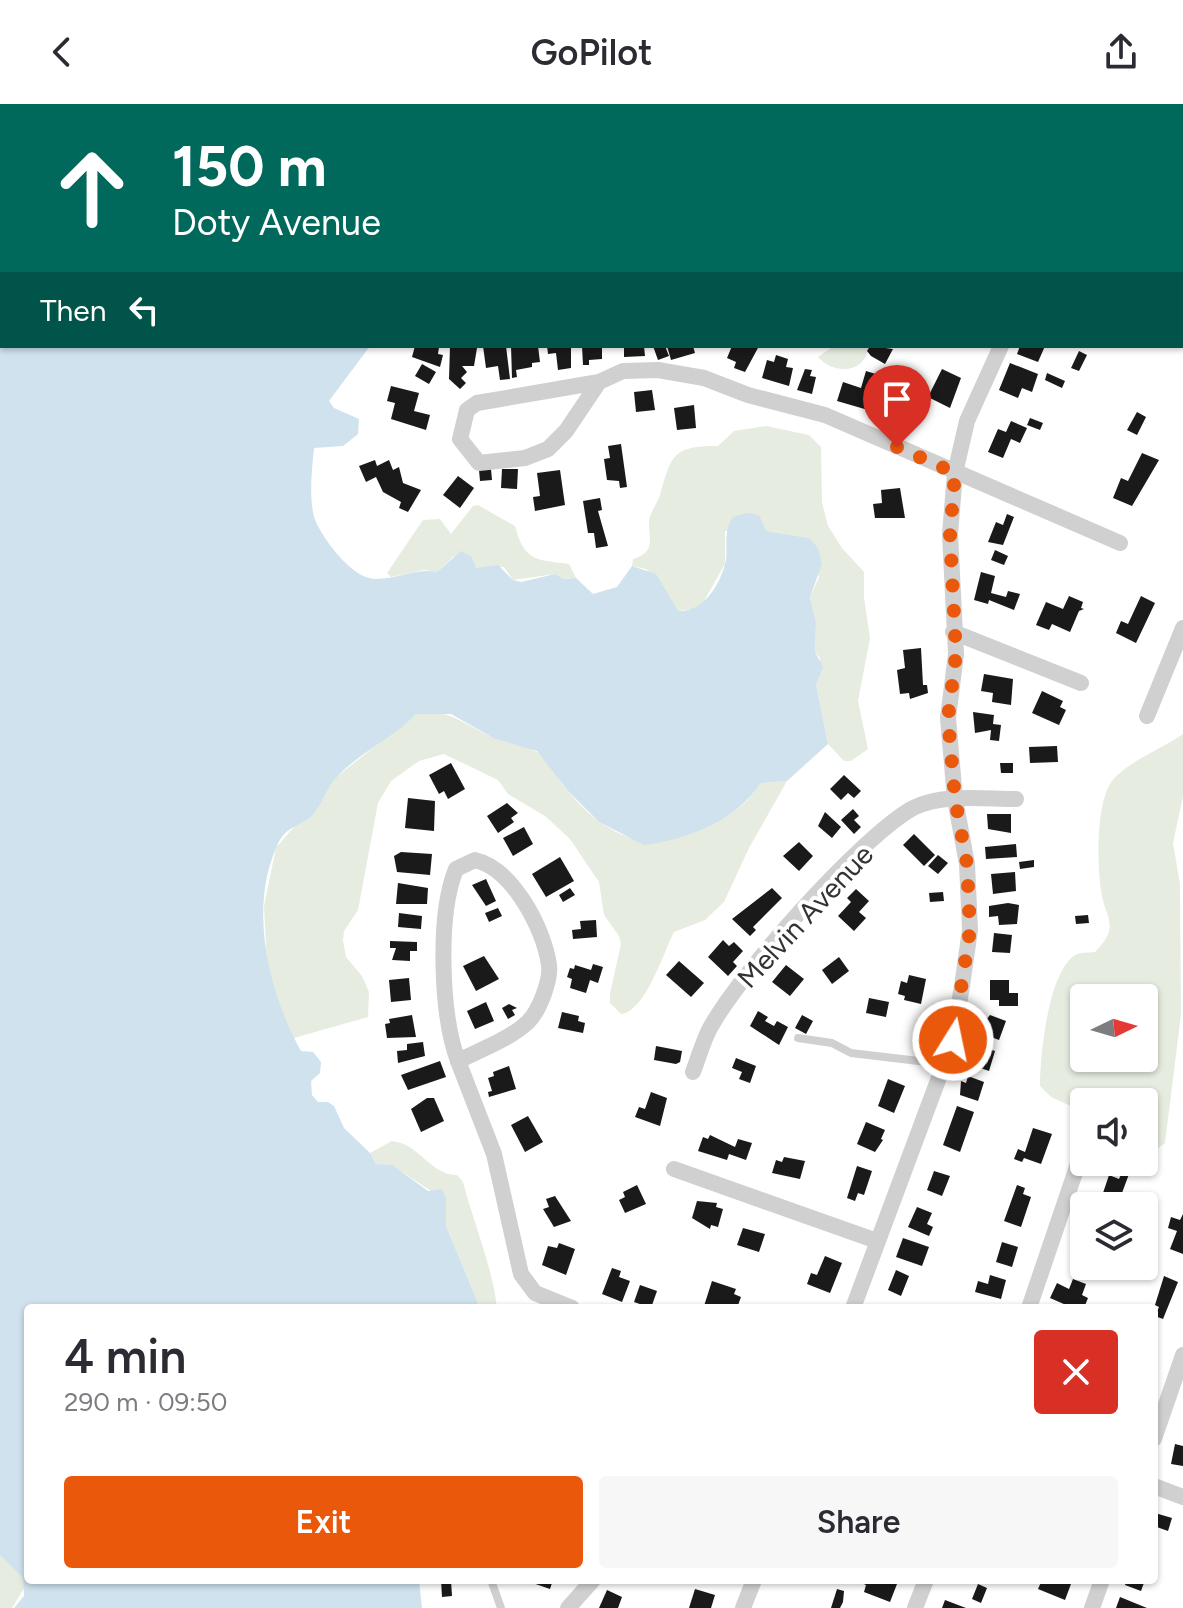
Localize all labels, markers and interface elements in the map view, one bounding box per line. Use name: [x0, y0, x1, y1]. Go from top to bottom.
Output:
icon: back: [40, 30, 84, 74]
icon: share: [1099, 30, 1143, 74]
text: GoPilot: [531, 31, 652, 74]
text: 150 m: [172, 133, 327, 200]
icon: ahead: [40, 136, 144, 240]
text: Doty Avenue: [172, 201, 381, 244]
icon: left: [122, 288, 166, 332]
text: Then: [40, 292, 106, 329]
pin: [863, 365, 931, 447]
icon: arrive: [875, 377, 919, 421]
street label: Melvin Avenue: [730, 837, 880, 995]
north arrow: [1070, 984, 1158, 1072]
map controls: [1070, 984, 1158, 1280]
position arrow: [911, 998, 995, 1082]
button: sound: [1070, 1088, 1158, 1176]
button: layers: [1070, 1192, 1158, 1280]
text: 4 min: [64, 1327, 186, 1385]
button: close: [1034, 1330, 1118, 1414]
text: 290 m · 09:50: [64, 1386, 228, 1418]
button: Exit: [64, 1476, 583, 1568]
button: Share: [599, 1476, 1118, 1568]

